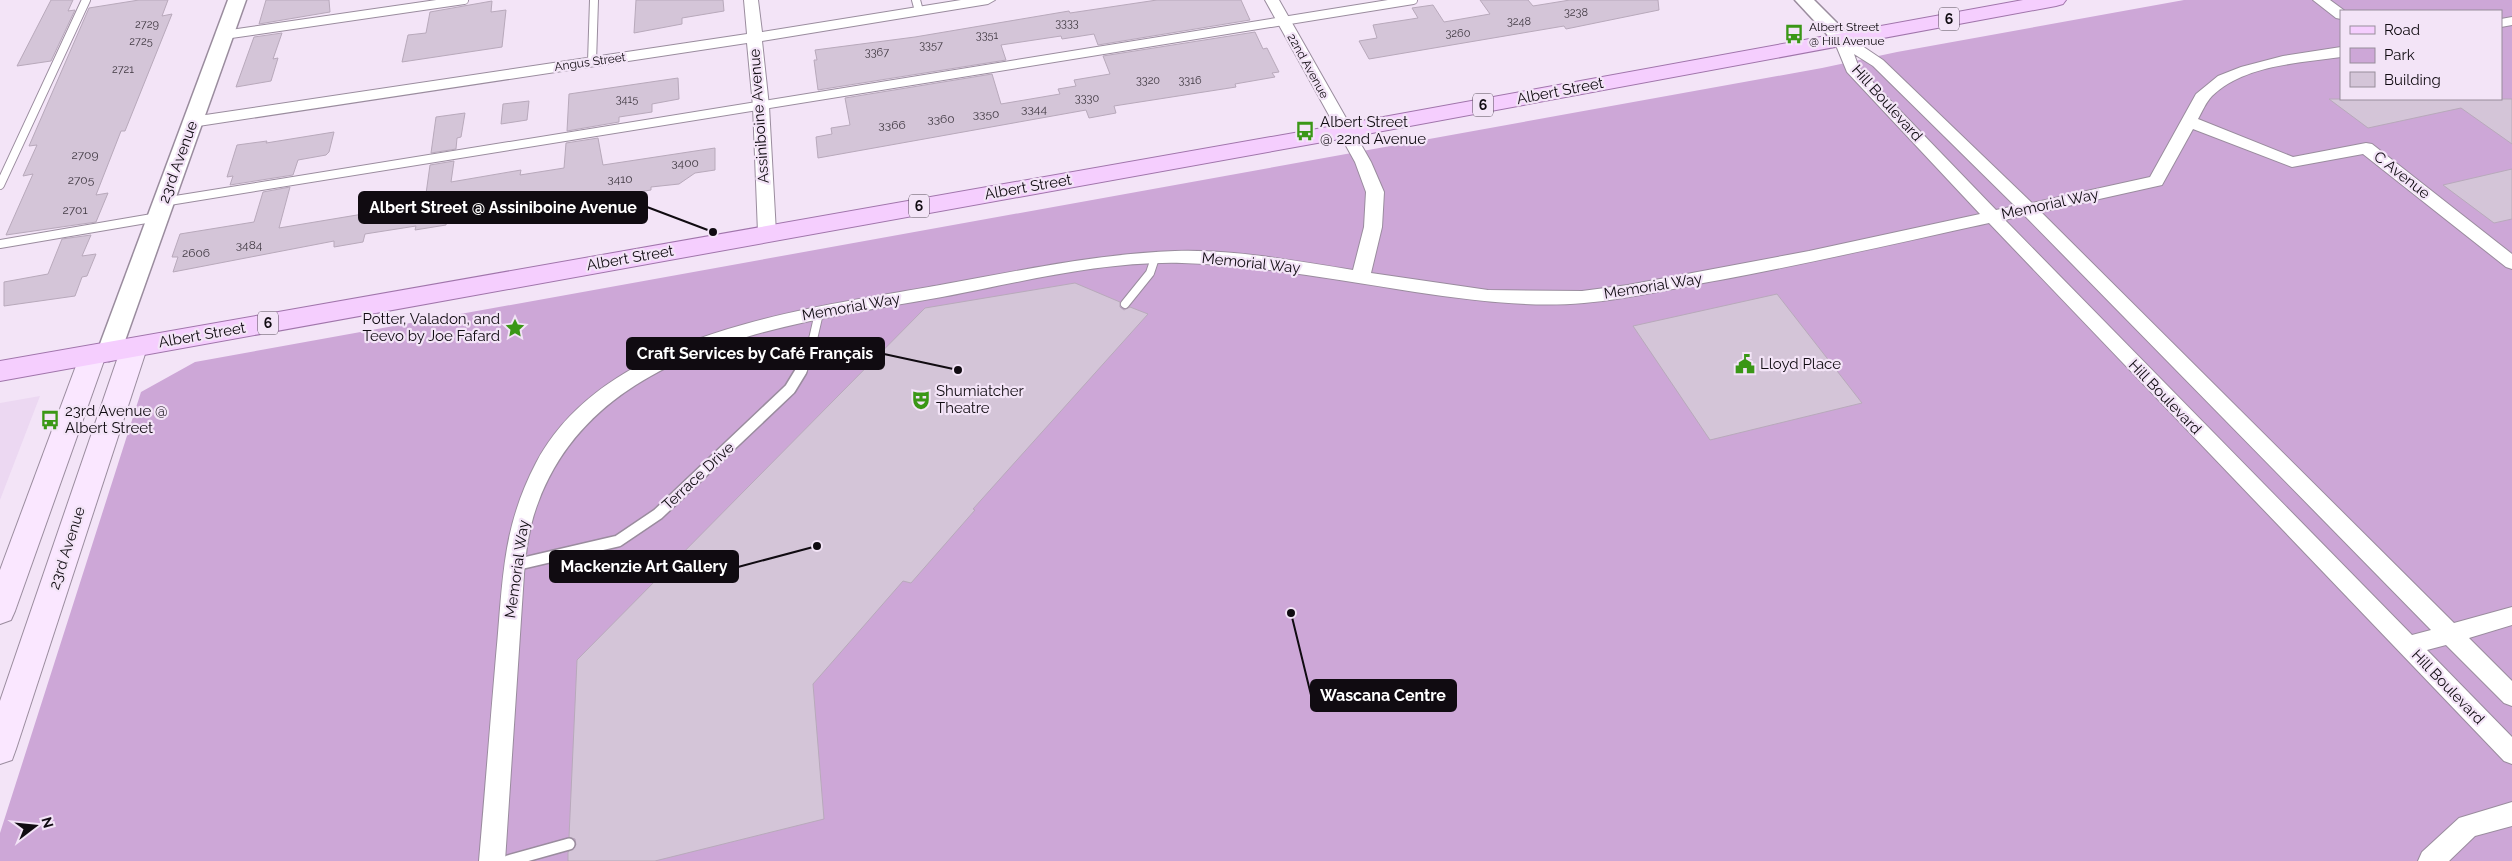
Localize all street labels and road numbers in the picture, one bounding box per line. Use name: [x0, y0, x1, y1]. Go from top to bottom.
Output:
road number: 6: [1939, 8, 1959, 30]
street label: 22nd Avenue: [1284, 31, 1332, 101]
street label: Assiniboine Avenue: [745, 48, 773, 184]
street label: Angus Street: [553, 50, 627, 74]
street label: Hill Boulevard: [1848, 61, 1926, 145]
street label: Albert Street: [1515, 74, 1605, 108]
road number: 6: [1473, 94, 1493, 116]
street label: 23rd Avenue: [155, 118, 201, 206]
street label: C Avenue: [2370, 147, 2434, 203]
street label: Albert Street: [983, 170, 1073, 204]
street label: Memorial Way: [2000, 185, 2100, 223]
road number: 6: [909, 195, 929, 218]
street label: Albert Street: [585, 241, 675, 275]
street label: Memorial Way: [1201, 249, 1301, 277]
street label: Memorial Way: [1603, 269, 1703, 303]
street label: Memorial Way: [801, 290, 901, 324]
road number: 6: [258, 312, 278, 334]
street label: Albert Street: [157, 318, 247, 352]
street label: Hill Boulevard: [2125, 356, 2205, 438]
street label: Terrace Drive: [658, 438, 738, 514]
street label: 23rd Avenue: [45, 504, 89, 592]
street label: Memorial Way: [501, 519, 533, 619]
street label: Hill Boulevard: [2408, 646, 2488, 728]

